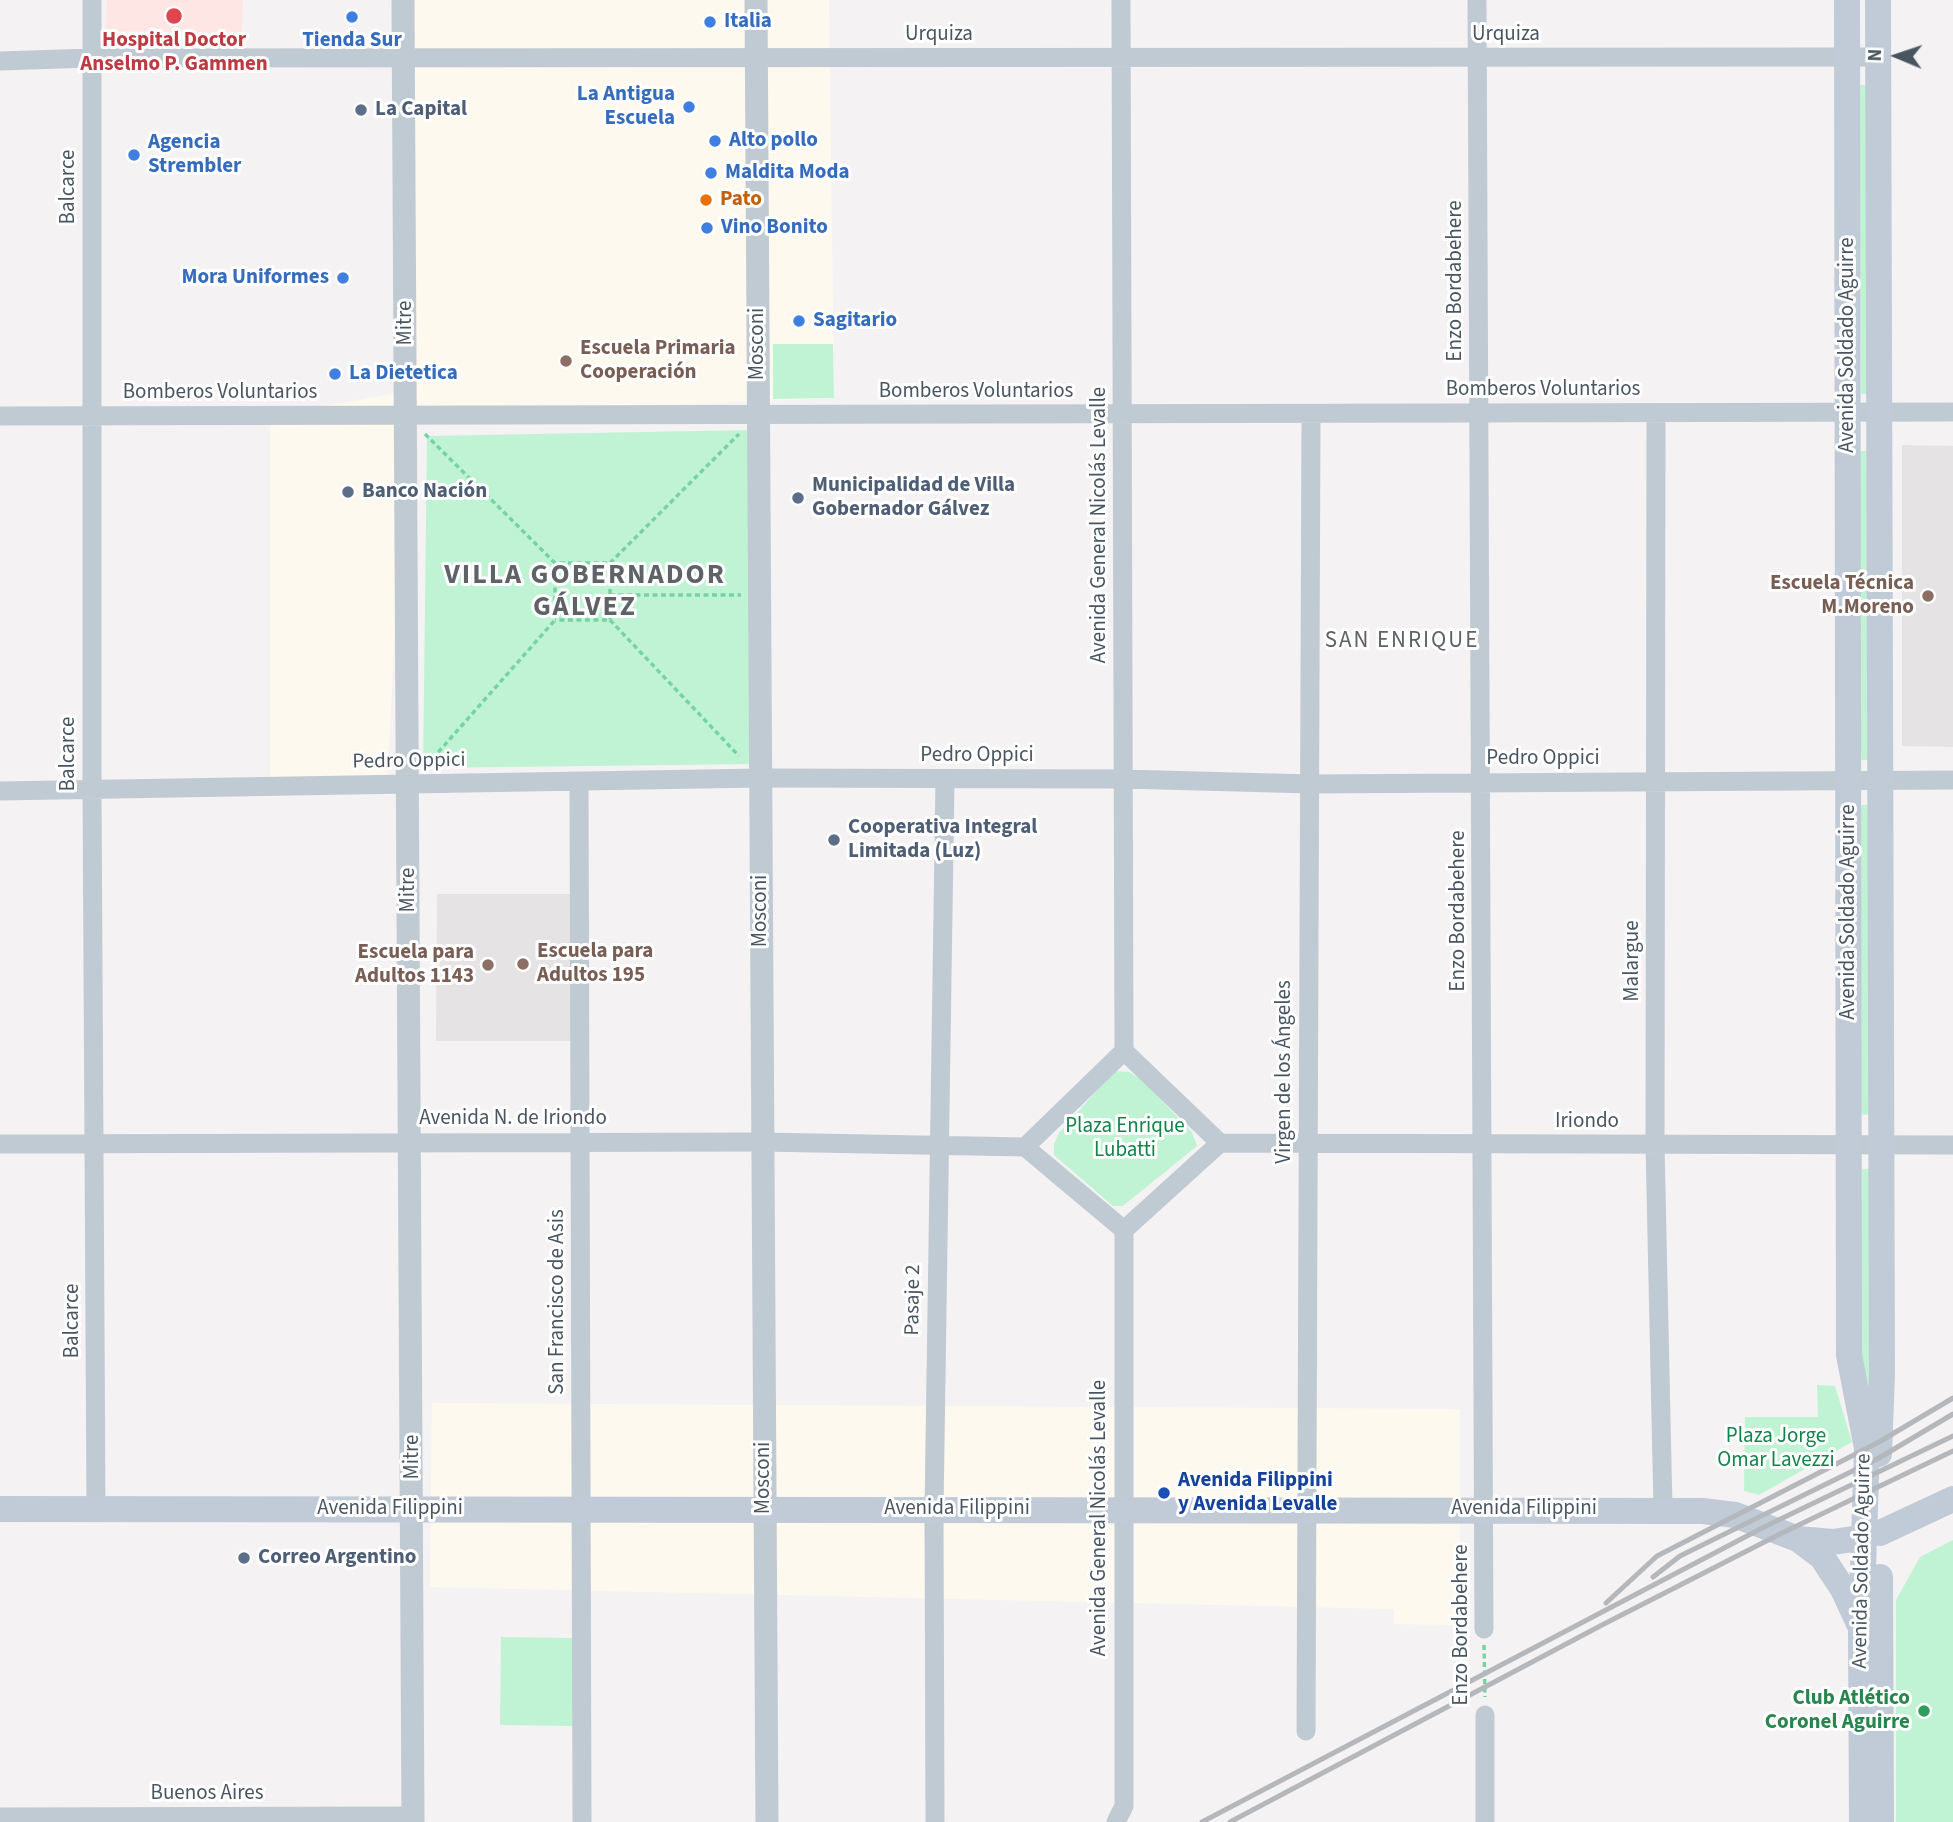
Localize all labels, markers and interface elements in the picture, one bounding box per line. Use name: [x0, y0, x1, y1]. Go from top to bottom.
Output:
marker: Hospital Doctor Anselmo P. Gammen: [164, 6, 184, 26]
marker: Tienda Sur: [344, 9, 360, 25]
place label: Italia: [724, 9, 772, 35]
marker: Italia: [702, 14, 718, 30]
north arrow: [1862, 21, 1932, 91]
street label: Urquiza: [905, 22, 973, 48]
street label: Urquiza: [1472, 22, 1540, 48]
place label: Hospital Doctor Anselmo P. Gammen: [80, 28, 268, 78]
place label: Tienda Sur: [302, 28, 402, 54]
text: N: [1862, 48, 1889, 62]
place label: La Antigua Escuela: [577, 82, 675, 132]
place label: La Capital: [375, 97, 467, 123]
marker: La Antigua Escuela: [681, 99, 697, 115]
marker: La Capital: [353, 102, 369, 118]
place label: Alto pollo: [729, 128, 818, 154]
place label: Agencia Strembler: [148, 130, 241, 180]
marker: Alto pollo: [707, 133, 723, 149]
marker: Agencia Strembler: [126, 147, 142, 163]
street label: Balcarce: [56, 150, 82, 224]
place label: Maldita Moda: [725, 160, 850, 186]
marker: Maldita Moda: [703, 165, 719, 181]
place label: Pato: [720, 187, 762, 213]
marker: Pato: [698, 192, 714, 208]
street label: Enzo Bordabehere: [1443, 200, 1469, 362]
place label: Vino Bonito: [721, 215, 828, 241]
marker: Vino Bonito: [699, 220, 715, 236]
street label: Avenida Soldado Aguirre: [1835, 237, 1861, 453]
place label: Mora Uniformes: [181, 265, 329, 291]
marker: Mora Uniformes: [335, 270, 351, 286]
street label: Mitre: [393, 300, 419, 346]
street label: Mosconi: [745, 308, 771, 380]
place label: Sagitario: [813, 308, 897, 334]
marker: Sagitario: [791, 313, 807, 329]
place label: Escuela Primaria Cooperación: [580, 336, 736, 386]
marker: Escuela Primaria Cooperación: [558, 353, 574, 369]
place label: La Dietetica: [349, 361, 458, 387]
marker: La Dietetica: [327, 366, 343, 382]
street label: Bomberos Voluntarios: [1446, 377, 1640, 403]
street label: Bomberos Voluntarios: [879, 379, 1073, 405]
street label: Bomberos Voluntarios: [123, 380, 317, 406]
street label: Avenida General Nicolás Levalle: [1087, 387, 1113, 663]
place label: Municipalidad de Villa Gobernador Gálvez: [812, 473, 1015, 523]
place label: Banco Nación: [362, 479, 487, 505]
marker: Banco Nación: [340, 484, 356, 500]
marker: Municipalidad de Villa Gobernador Gálvez: [790, 490, 806, 506]
district label: VILLA GOBERNADOR GÁLVEZ: [446, 560, 724, 626]
place label: Escuela Técnica M.Moreno: [1770, 571, 1914, 621]
marker: Escuela Técnica M.Moreno: [1920, 588, 1936, 604]
district label: SAN ENRIQUE: [1326, 628, 1478, 656]
street label: Balcarce: [56, 717, 82, 791]
street label: Pedro Oppici: [920, 743, 1034, 769]
street label: Pedro Oppici: [1486, 746, 1600, 772]
street label: Pedro Oppici: [352, 748, 466, 776]
street label: Avenida Soldado Aguirre: [1836, 804, 1862, 1020]
place label: Cooperativa Integral Limitada (Luz): [848, 815, 1037, 865]
street label: Enzo Bordabehere: [1446, 830, 1472, 992]
marker: Cooperativa Integral Limitada (Luz): [826, 832, 842, 848]
street label: Mitre: [396, 867, 422, 913]
street label: Mosconi: [748, 875, 774, 947]
street label: Malargue: [1620, 920, 1646, 1002]
place label: Escuela para Adultos 195: [537, 939, 653, 989]
place label: Escuela para Adultos 1143: [355, 940, 474, 990]
marker: Escuela para Adultos 195: [515, 956, 531, 972]
marker: Escuela para Adultos 1143: [480, 957, 496, 973]
street label: Virgen de los Ángeles: [1272, 980, 1298, 1164]
street label: Avenida N. de Iriondo: [419, 1106, 607, 1132]
street label: Iriondo: [1555, 1109, 1619, 1135]
park label: Plaza Enrique Lubatti: [1065, 1114, 1185, 1164]
street label: San Francisco de Asis: [545, 1209, 571, 1395]
street label: Pasaje 2: [901, 1264, 927, 1336]
street label: Balcarce: [60, 1284, 86, 1358]
street label: Avenida General Nicolás Levalle: [1087, 1380, 1113, 1656]
park label: Plaza Jorge Omar Lavezzi: [1717, 1424, 1835, 1474]
street label: Mitre: [400, 1434, 426, 1480]
street label: Mosconi: [751, 1442, 777, 1514]
street label: Avenida Soldado Aguirre: [1849, 1453, 1877, 1669]
place label: Avenida Filippini y Avenida Levalle: [1178, 1468, 1337, 1518]
marker: Avenida Filippini y Avenida Levalle: [1156, 1485, 1172, 1501]
street label: Avenida Filippini: [317, 1496, 463, 1522]
street label: Avenida Filippini: [884, 1496, 1030, 1522]
street label: Avenida Filippini: [1451, 1496, 1597, 1522]
street label: Enzo Bordabehere: [1449, 1544, 1475, 1706]
place label: Correo Argentino: [258, 1545, 417, 1571]
marker: Correo Argentino: [236, 1550, 252, 1566]
place label: Club Atlético Coronel Aguirre: [1765, 1686, 1910, 1736]
marker: Club Atlético Coronel Aguirre: [1916, 1703, 1932, 1719]
street label: Buenos Aires: [151, 1781, 263, 1807]

